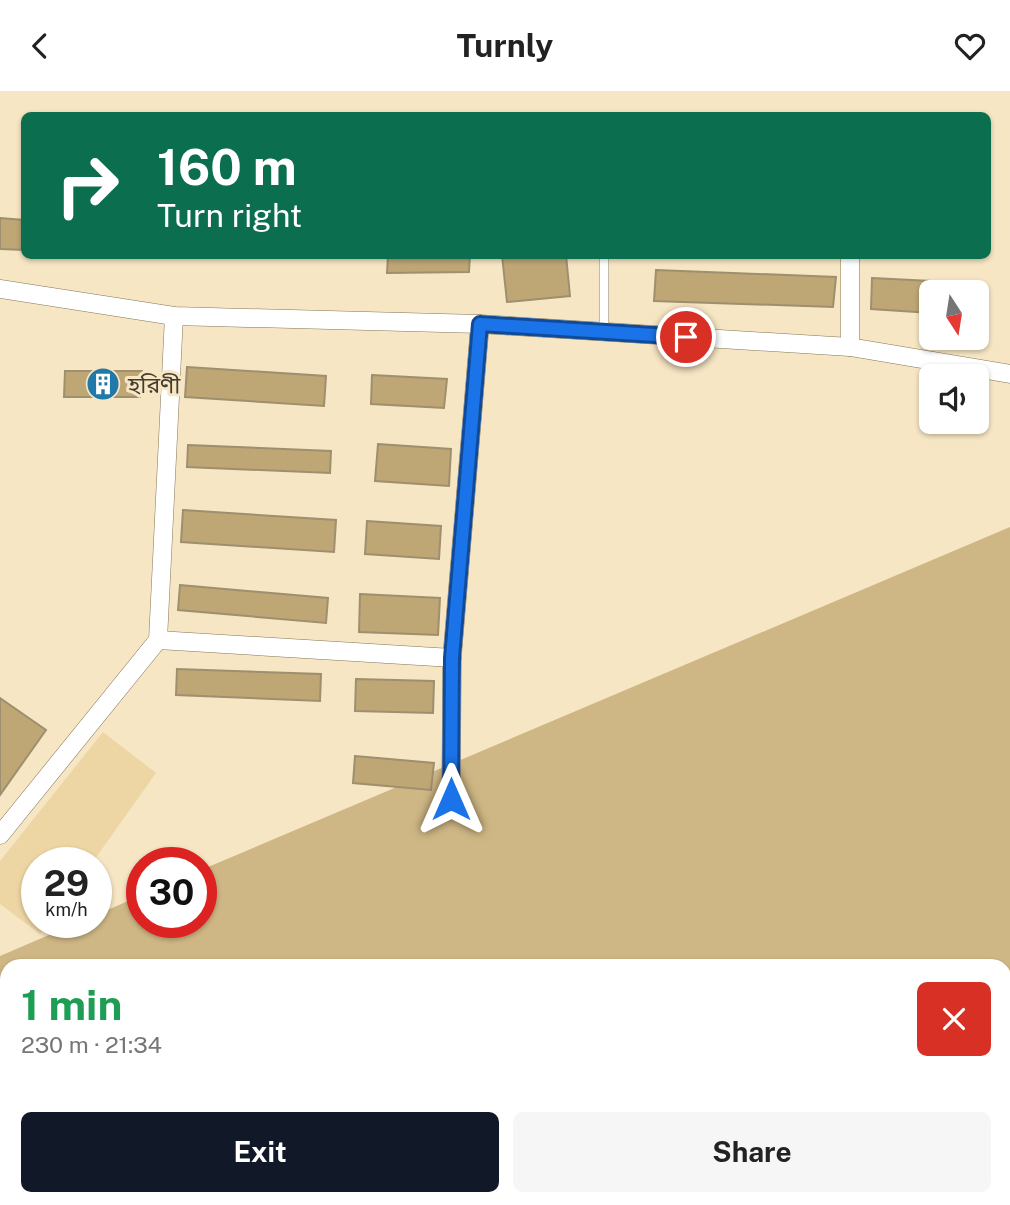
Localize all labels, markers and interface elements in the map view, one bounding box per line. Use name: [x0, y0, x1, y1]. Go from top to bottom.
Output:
icon: back: [21, 27, 59, 65]
text: Turnly: [457, 27, 553, 64]
icon: heart: [951, 27, 989, 65]
text: 160 m: [157, 138, 297, 196]
icon: right: [42, 140, 133, 231]
text: Turn right: [157, 197, 302, 234]
north arrow: [919, 280, 989, 350]
map controls: [919, 280, 989, 434]
pin: [656, 307, 716, 367]
icon: arrive: [667, 318, 705, 356]
button: sound: [919, 364, 989, 434]
building icon: হরিণী: [84, 365, 122, 403]
place label: হরিণী: [127, 371, 181, 398]
position arrow: [414, 762, 488, 836]
speed limit sign: 30: [126, 847, 217, 938]
text: 29: [44, 863, 89, 904]
text: km/h: [45, 899, 88, 920]
text: 1 min: [21, 980, 122, 1029]
button: close: [917, 982, 991, 1056]
text: 230 m · 21:34: [21, 1031, 162, 1058]
button: Exit: [21, 1112, 499, 1192]
button: Share: [513, 1112, 991, 1192]

